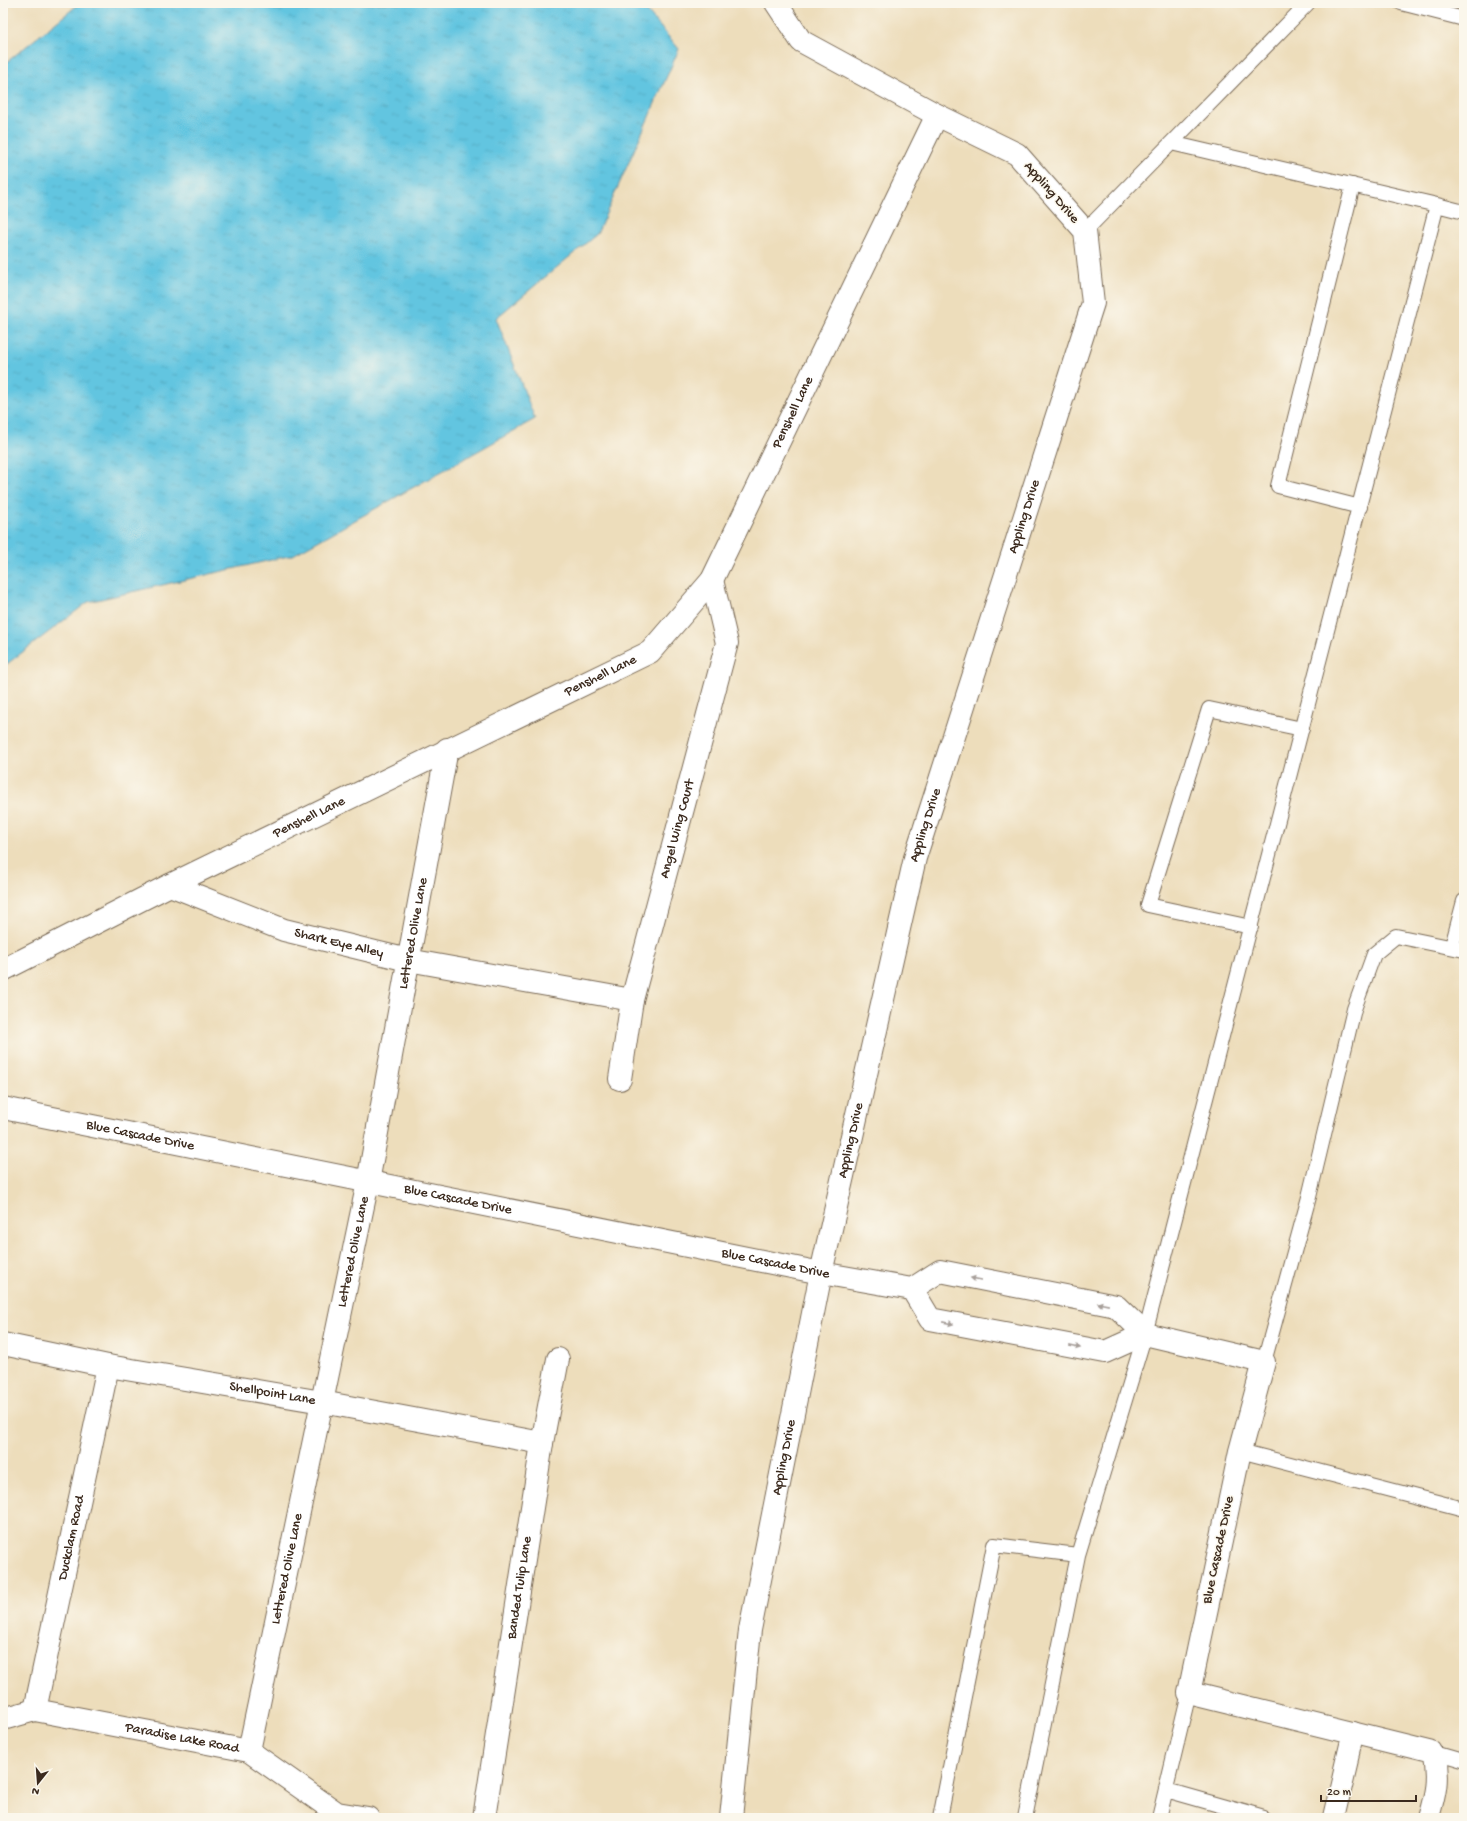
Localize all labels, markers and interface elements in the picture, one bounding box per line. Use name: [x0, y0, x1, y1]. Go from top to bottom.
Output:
street label: Appling Drive: [1019, 159, 1083, 228]
street label: Penshell Lane: [768, 373, 818, 452]
street label: Appling Drive: [1005, 477, 1045, 556]
street label: Penshell Lane: [561, 651, 640, 701]
street label: Angel Wing Court: [656, 776, 699, 880]
street label: Appling Drive: [906, 785, 946, 864]
street label: Penshell Lane: [269, 792, 349, 843]
street label: Lettered Olive Lane: [395, 876, 432, 990]
street label: Shark Eye Alley: [293, 924, 385, 962]
street label: Appling Drive: [834, 1100, 868, 1180]
street label: Blue Cascade Drive: [84, 1116, 196, 1155]
street label: Blue Cascade Drive: [401, 1180, 514, 1219]
street label: Lettered Olive Lane: [334, 1194, 373, 1309]
street label: Blue Cascade Drive: [719, 1244, 832, 1283]
one-way arrow: [970, 1275, 982, 1281]
one-way arrow: [1097, 1301, 1109, 1307]
one-way arrow: [942, 1320, 954, 1326]
one-way arrow: [1069, 1344, 1082, 1350]
street label: Shellpoint Lane: [228, 1378, 318, 1409]
street label: Appling Drive: [769, 1417, 800, 1497]
street label: Duckclam Road: [54, 1492, 89, 1583]
street label: Blue Cascade Drive: [1199, 1494, 1239, 1606]
street label: Lettered Olive Lane: [267, 1511, 307, 1626]
street label: Banded Tulip Lane: [503, 1534, 536, 1641]
street label: Paradise Lake Road: [123, 1719, 242, 1758]
north arrow: [18, 1763, 58, 1803]
scale bar: [1321, 1777, 1416, 1803]
text: N: [30, 1784, 41, 1797]
text: 20 m: [1327, 1786, 1352, 1800]

